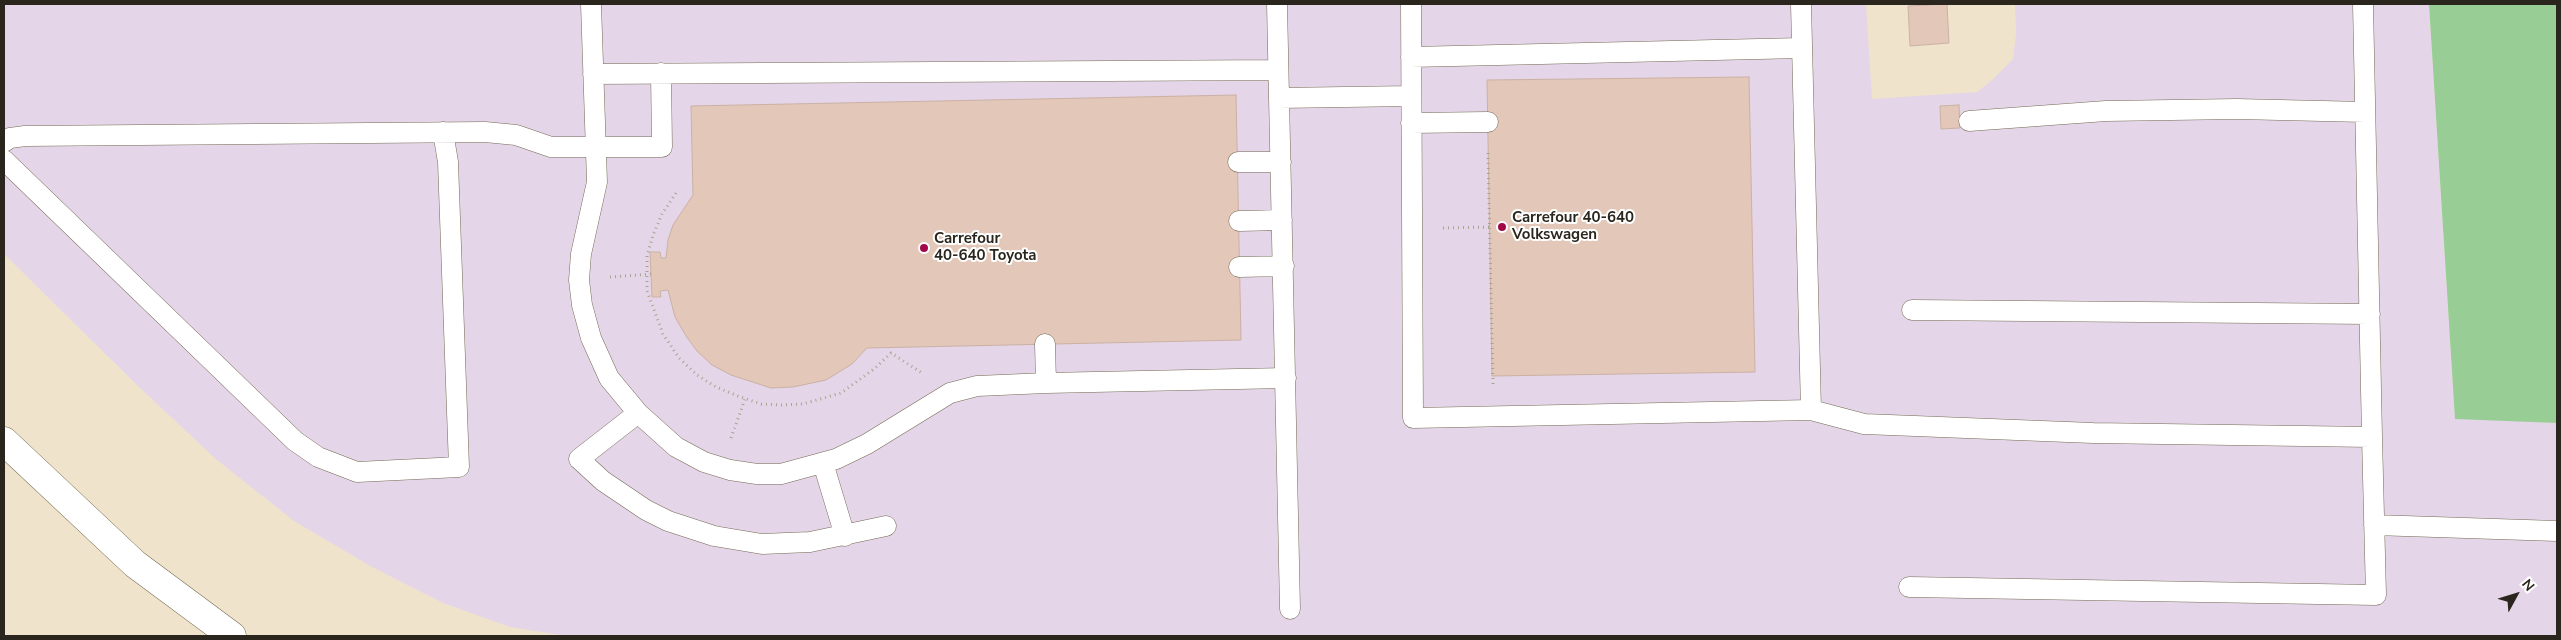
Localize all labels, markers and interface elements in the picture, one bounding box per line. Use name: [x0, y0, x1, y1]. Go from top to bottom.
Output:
place label: Carrefour 40-640 Volkswagen: [1512, 209, 1634, 244]
marker: Carrefour 40-640 Volkswagen: [1496, 221, 1508, 233]
place label: Carrefour 40-640 Toyota: [934, 230, 1036, 265]
marker: Carrefour 40-640 Toyota: [918, 242, 930, 254]
north arrow: [2491, 570, 2541, 620]
text: N: [2517, 575, 2539, 595]

